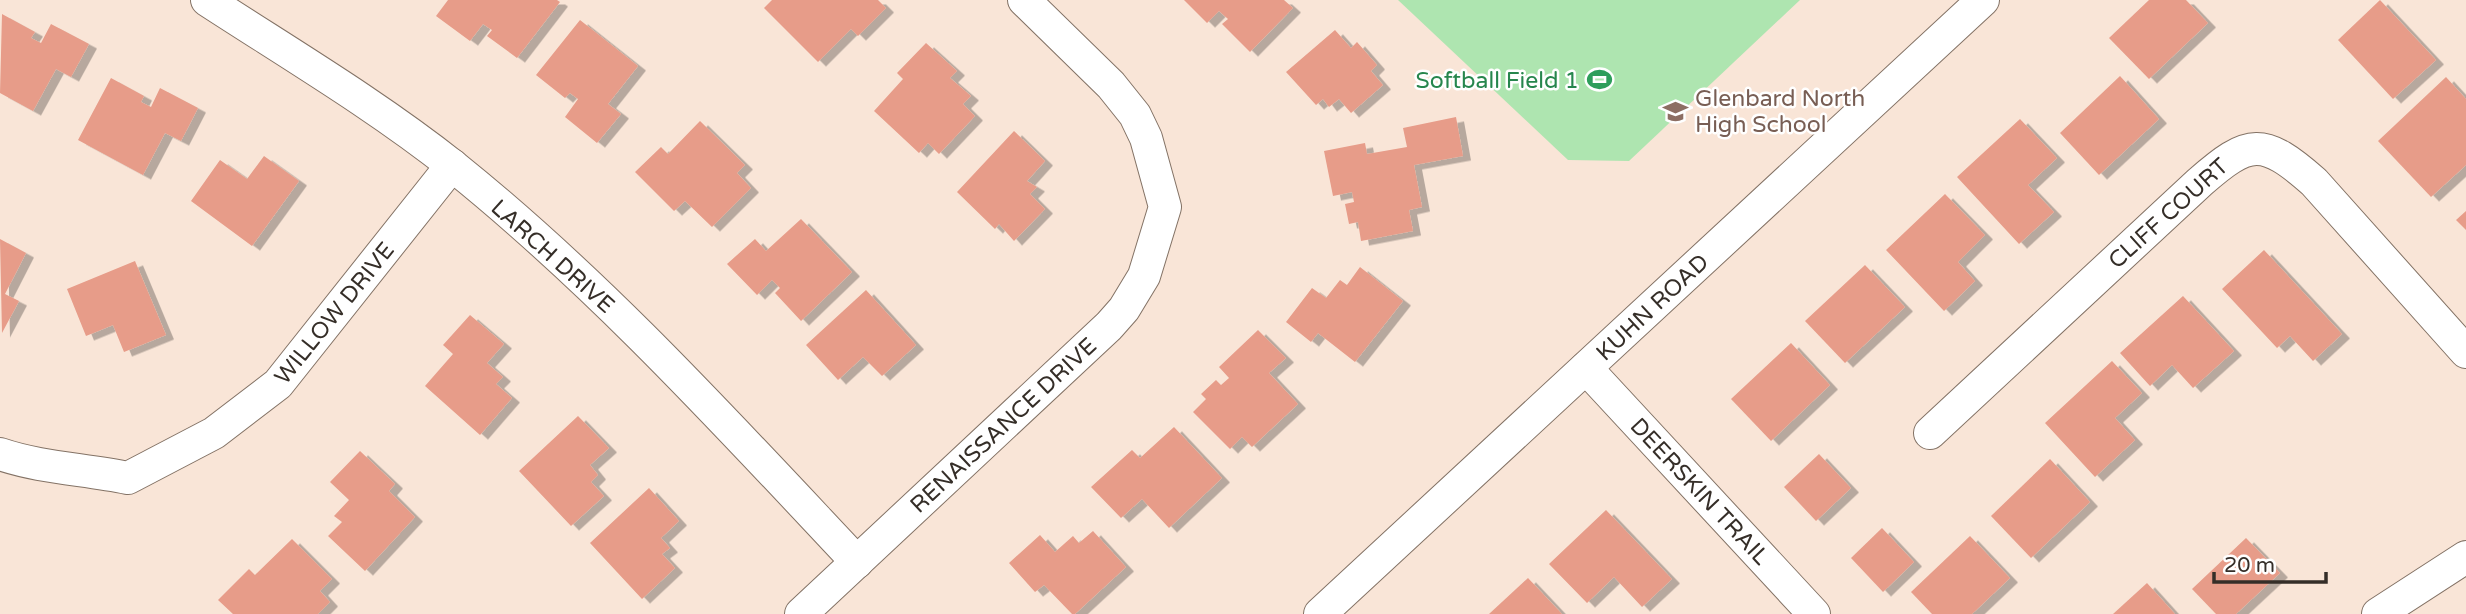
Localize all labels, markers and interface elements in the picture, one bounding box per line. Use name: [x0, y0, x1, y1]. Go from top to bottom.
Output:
sports icon: Softball Field 1: [1585, 66, 1613, 94]
place label: Softball Field 1: [1416, 67, 1579, 95]
place label: Glenbard North High School: [1695, 85, 1865, 139]
school or university icon: Glenbard North High School: [1661, 97, 1689, 125]
street label: CLIFF COURT: [2103, 153, 2234, 275]
street label: LARCH DRIVE: [485, 194, 620, 320]
street label: WILLOW DRIVE: [269, 237, 401, 390]
street label: KUHN ROAD: [1591, 248, 1715, 367]
street label: RENAISSANCE DRIVE: [905, 332, 1103, 519]
street label: DEERSKIN TRAIL: [1624, 412, 1775, 571]
scale bar: [2214, 540, 2326, 584]
text: 20 m: [2224, 553, 2275, 578]

